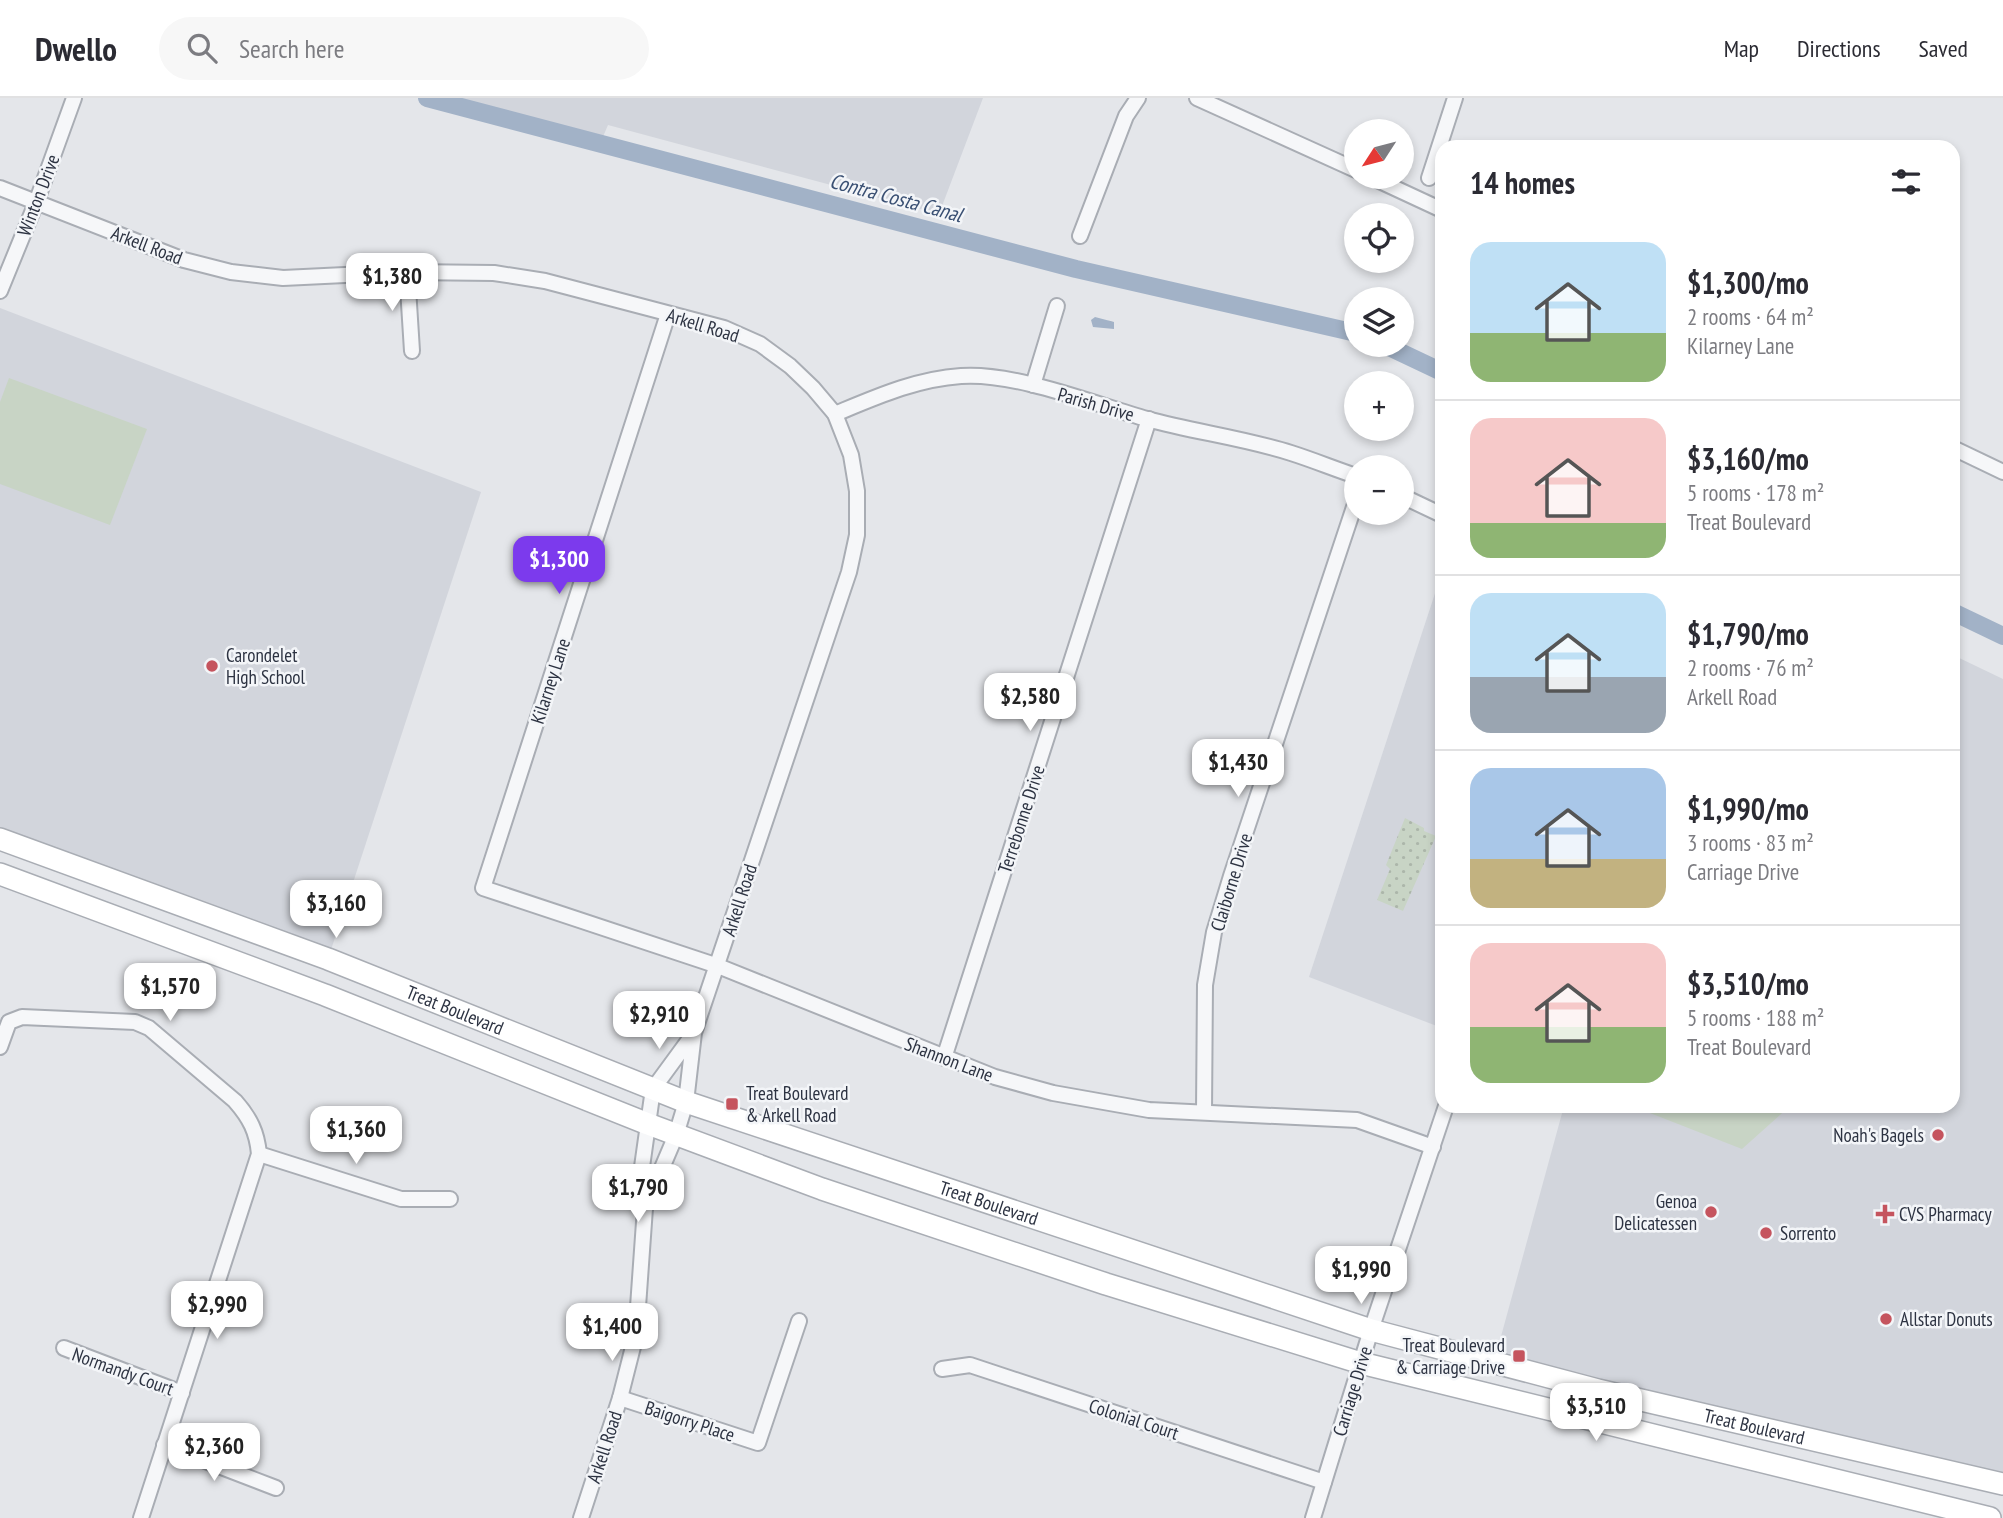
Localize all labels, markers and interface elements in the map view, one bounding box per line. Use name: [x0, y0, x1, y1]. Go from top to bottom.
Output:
search box: [159, 17, 649, 80]
text: Dwello: [35, 27, 117, 70]
icon: search: [183, 29, 221, 67]
text: Search here: [239, 32, 345, 65]
text: Map: [1724, 33, 1759, 64]
text: Directions: [1797, 33, 1881, 64]
text: Saved: [1919, 33, 1968, 64]
north arrow: [1344, 119, 1414, 189]
map controls: [1344, 119, 1414, 525]
street label: Winton Drive: [11, 151, 65, 239]
text: 14 homes: [1470, 163, 1575, 202]
icon: filters: [1887, 163, 1925, 201]
water label: Contra Costa Canal: [827, 167, 967, 229]
button: locate: [1344, 203, 1414, 273]
street label: Arkell Road: [108, 220, 186, 270]
pin: $1,380: [335, 254, 449, 313]
text: $1,380: [362, 261, 422, 290]
text: $1,300/mo: [1687, 263, 1809, 302]
icon: home: [1526, 270, 1610, 354]
button: layers: [1344, 287, 1414, 357]
text: 2 rooms · 64 m²: [1687, 302, 1814, 331]
street label: Arkell Road: [664, 303, 742, 347]
text: Kilarney Lane: [1687, 331, 1794, 360]
button: +: [1344, 371, 1414, 441]
street label: Parish Drive: [1055, 382, 1137, 426]
text: $3,160/mo: [1687, 439, 1809, 478]
icon: home: [1526, 446, 1610, 530]
button: −: [1344, 455, 1414, 525]
text: 5 rooms · 178 m²: [1687, 478, 1824, 507]
text: Treat Boulevard: [1687, 507, 1811, 536]
pin: $1,300: [502, 536, 616, 596]
text: $1,300: [529, 544, 589, 573]
text: $1,790/mo: [1687, 614, 1809, 653]
icon: home: [1526, 621, 1610, 705]
street label: Kilarney Lane: [525, 635, 575, 727]
place label: Carondelet High School: [226, 643, 306, 689]
text: 2 rooms · 76 m²: [1687, 653, 1814, 682]
marker: Carondelet High School: [204, 658, 220, 674]
pin: $2,580: [973, 674, 1087, 733]
text: $2,580: [1000, 681, 1060, 710]
text: Arkell Road: [1687, 682, 1777, 711]
pin: $1,430: [1181, 740, 1295, 799]
text: $1,430: [1208, 747, 1268, 776]
street label: Terrebonne Drive: [992, 762, 1050, 876]
text: $1,990/mo: [1687, 789, 1809, 828]
icon: home: [1526, 796, 1610, 880]
text: 3 rooms · 83 m²: [1687, 828, 1814, 857]
street label: Claiborne Drive: [1205, 830, 1257, 934]
text: Carriage Drive: [1687, 857, 1799, 886]
street label: Arkell Road: [716, 861, 762, 939]
pin: $3,160: [279, 880, 393, 940]
text: $3,160: [306, 888, 366, 917]
pin: $1,570: [113, 964, 227, 1023]
text: $3,510/mo: [1687, 964, 1809, 1003]
text: $1,570: [140, 971, 200, 1000]
icon: home: [1526, 971, 1610, 1055]
street label: Treat Boulevard: [403, 980, 507, 1040]
pin: $2,910: [602, 992, 716, 1051]
text: $2,910: [629, 999, 689, 1028]
text: 5 rooms · 188 m²: [1687, 1003, 1824, 1032]
street label: Shannon Lane: [901, 1031, 997, 1087]
text: Treat Boulevard: [1687, 1032, 1811, 1061]
place label: Treat Boulevard & Arkell Road: [746, 1081, 849, 1127]
marker: Treat Boulevard & Arkell Road: [724, 1096, 740, 1112]
pin: $1,360: [299, 1107, 413, 1166]
text: $1,360: [326, 1114, 386, 1143]
place label: Noah's Bagels: [1833, 1123, 1924, 1147]
marker: Noah's Bagels: [1930, 1127, 1946, 1143]
pin: $1,790: [581, 1164, 695, 1224]
text: $1,790: [608, 1172, 668, 1201]
street label: Treat Boulevard: [936, 1175, 1041, 1230]
place label: Genoa Delicatessen: [1614, 1189, 1697, 1235]
place label: CVS Pharmacy: [1899, 1202, 1992, 1226]
marker: Genoa Delicatessen: [1703, 1204, 1719, 1220]
marker: CVS Pharmacy: [1877, 1206, 1893, 1222]
place label: Sorrento: [1780, 1221, 1836, 1245]
marker: Sorrento: [1758, 1225, 1774, 1241]
pin: $1,990: [1304, 1246, 1418, 1306]
text: $1,990: [1331, 1254, 1391, 1283]
pin: $2,990: [160, 1282, 274, 1341]
text: $2,990: [187, 1289, 247, 1318]
pin: $1,400: [555, 1304, 669, 1363]
place label: Allstar Donuts: [1900, 1307, 1993, 1331]
text: $1,400: [582, 1311, 642, 1340]
marker: Allstar Donuts: [1878, 1311, 1894, 1327]
place label: Treat Boulevard & Carriage Drive: [1396, 1333, 1505, 1379]
street label: Normandy Court: [69, 1342, 178, 1401]
street label: Carriage Drive: [1327, 1343, 1377, 1439]
marker: Treat Boulevard & Carriage Drive: [1511, 1348, 1527, 1364]
pin: $3,510: [1539, 1384, 1653, 1443]
text: $3,510: [1566, 1391, 1626, 1420]
street label: Colonial Court: [1086, 1393, 1183, 1445]
street label: Baigorry Place: [642, 1395, 738, 1447]
street label: Treat Boulevard: [1702, 1403, 1807, 1450]
street label: Arkell Road: [581, 1408, 627, 1486]
pin: $2,360: [157, 1424, 271, 1483]
text: $2,360: [184, 1431, 244, 1460]

